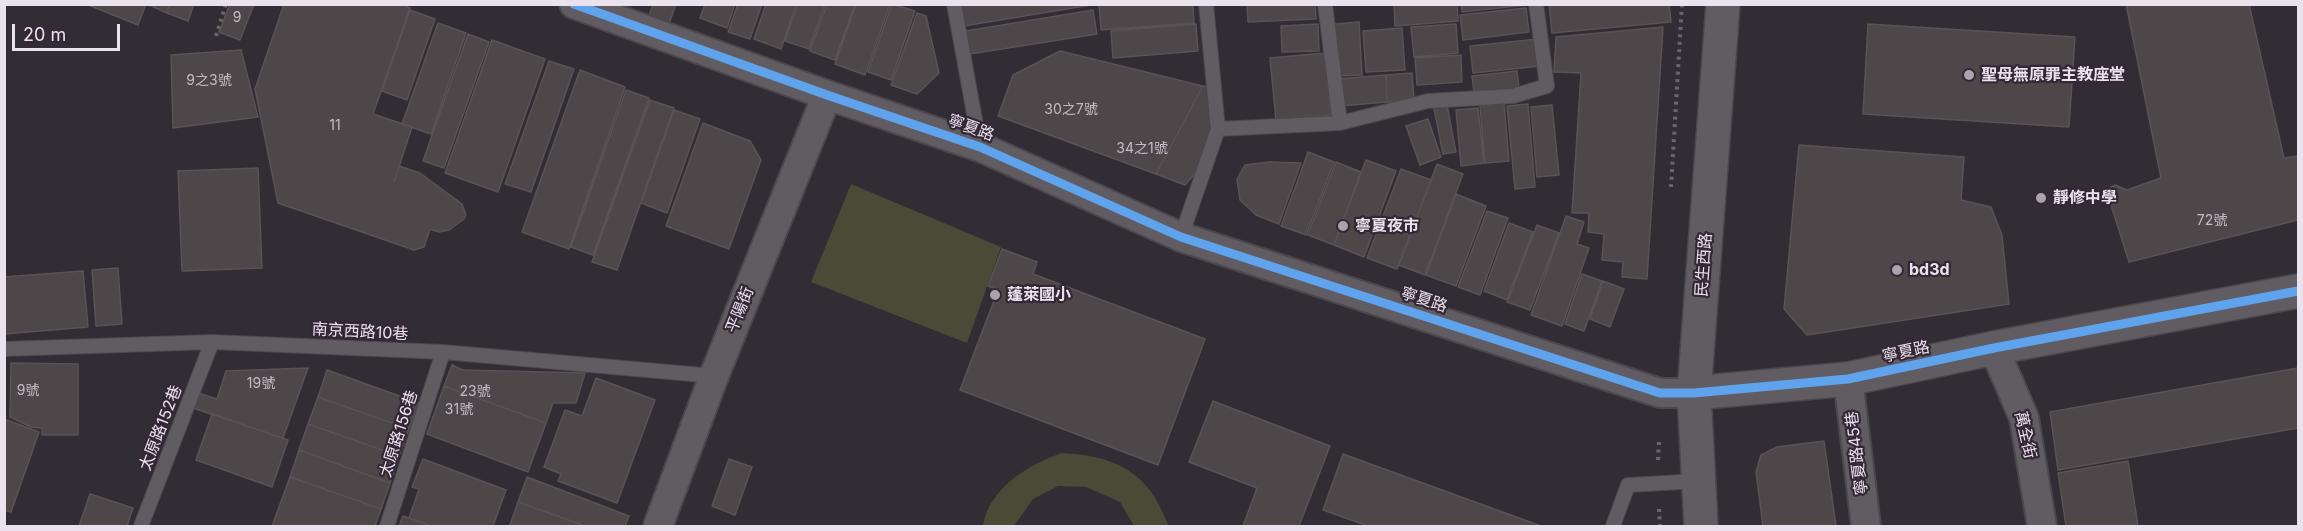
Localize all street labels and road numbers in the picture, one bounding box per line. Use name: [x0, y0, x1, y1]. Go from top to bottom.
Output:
street label: 寧夏路: [945, 111, 997, 145]
street label: 民生西路: [1692, 232, 1716, 298]
street label: 寧夏路: [1398, 283, 1450, 317]
street label: 平陽街: [722, 284, 758, 336]
street label: 南京西路10巷: [311, 320, 409, 344]
street label: 寧夏路: [1881, 338, 1931, 366]
street label: 太原路152巷: [136, 383, 186, 473]
street label: 太原路156巷: [376, 388, 422, 480]
street label: 萬全街: [2010, 409, 2040, 461]
street label: 寧夏路45巷: [1842, 410, 1872, 496]

